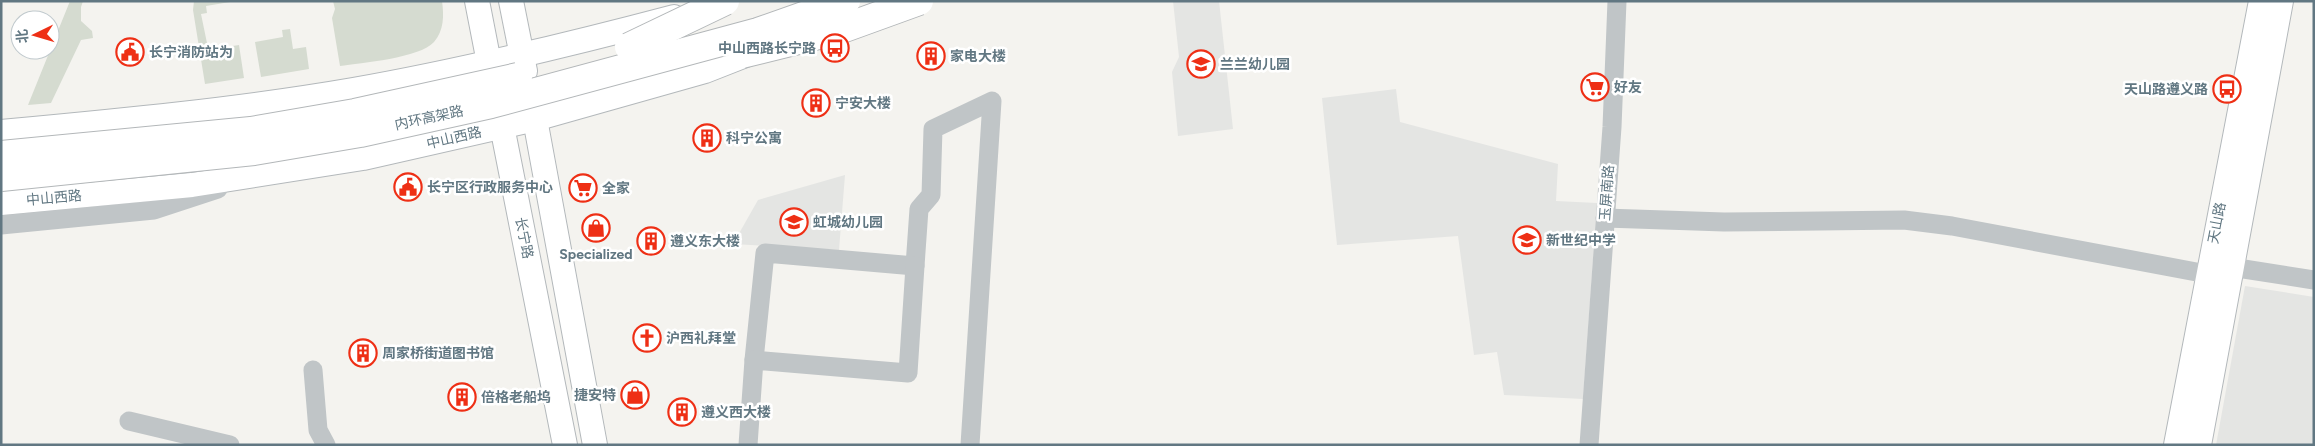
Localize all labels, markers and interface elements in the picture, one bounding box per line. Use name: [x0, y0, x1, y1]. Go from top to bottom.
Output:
north arrow: [10, 10, 60, 60]
text: 北: [13, 28, 32, 44]
bus stop icon: 中山西路长宁路: [820, 33, 850, 63]
public building icon: 长宁消防站为: [115, 37, 145, 67]
place label: 中山西路长宁路: [718, 40, 816, 57]
building icon: 家电大楼: [916, 41, 946, 71]
place label: 长宁消防站为: [149, 44, 233, 61]
place label: 家电大楼: [950, 48, 1006, 65]
school or university icon: 兰兰幼儿园: [1186, 49, 1216, 79]
place label: 兰兰幼儿园: [1220, 56, 1290, 73]
supermarket icon: 好友: [1580, 72, 1610, 102]
bus stop icon: 天山路遵义路: [2212, 74, 2242, 104]
place label: 好友: [1614, 79, 1642, 96]
place label: 天山路遵义路: [2124, 81, 2208, 98]
building icon: 宁安大楼: [801, 88, 831, 118]
place label: 宁安大楼: [835, 95, 891, 112]
street label: 内环高架路: [393, 102, 465, 134]
street label: 中山西路: [425, 123, 483, 153]
building icon: 科宁公寓: [692, 123, 722, 153]
place label: 科宁公寓: [726, 130, 782, 147]
street label: 玉屏南路: [1597, 164, 1617, 222]
public building icon: 长宁区行政服务中心: [393, 172, 423, 202]
supermarket icon: 全家: [568, 173, 598, 203]
place label: 长宁区行政服务中心: [427, 179, 553, 196]
place label: 全家: [602, 180, 630, 197]
street label: 中山西路: [25, 187, 83, 209]
street label: 天山路: [2205, 201, 2229, 245]
school or university icon: 虹城幼儿园: [779, 207, 809, 237]
shop icon: Specialized: [581, 213, 611, 243]
place label: 虹城幼儿园: [813, 214, 883, 231]
street label: 长宁路: [512, 216, 536, 260]
school or university icon: 新世纪中学: [1512, 225, 1542, 255]
building icon: 遵义东大楼: [636, 226, 666, 256]
place label: 新世纪中学: [1546, 232, 1616, 249]
place label: 遵义东大楼: [670, 233, 740, 250]
place label: Specialized: [559, 246, 633, 263]
church icon: 沪西礼拜堂: [632, 323, 662, 353]
place label: 沪西礼拜堂: [666, 330, 736, 347]
building icon: 周家桥街道图书馆: [348, 338, 378, 368]
place label: 周家桥街道图书馆: [382, 345, 494, 362]
shop icon: 捷安特: [620, 380, 650, 410]
building icon: 倍格老船坞: [447, 382, 477, 412]
place label: 捷安特: [574, 387, 616, 404]
place label: 倍格老船坞: [481, 389, 551, 406]
building icon: 遵义西大楼: [667, 397, 697, 427]
place label: 遵义西大楼: [701, 404, 771, 421]

